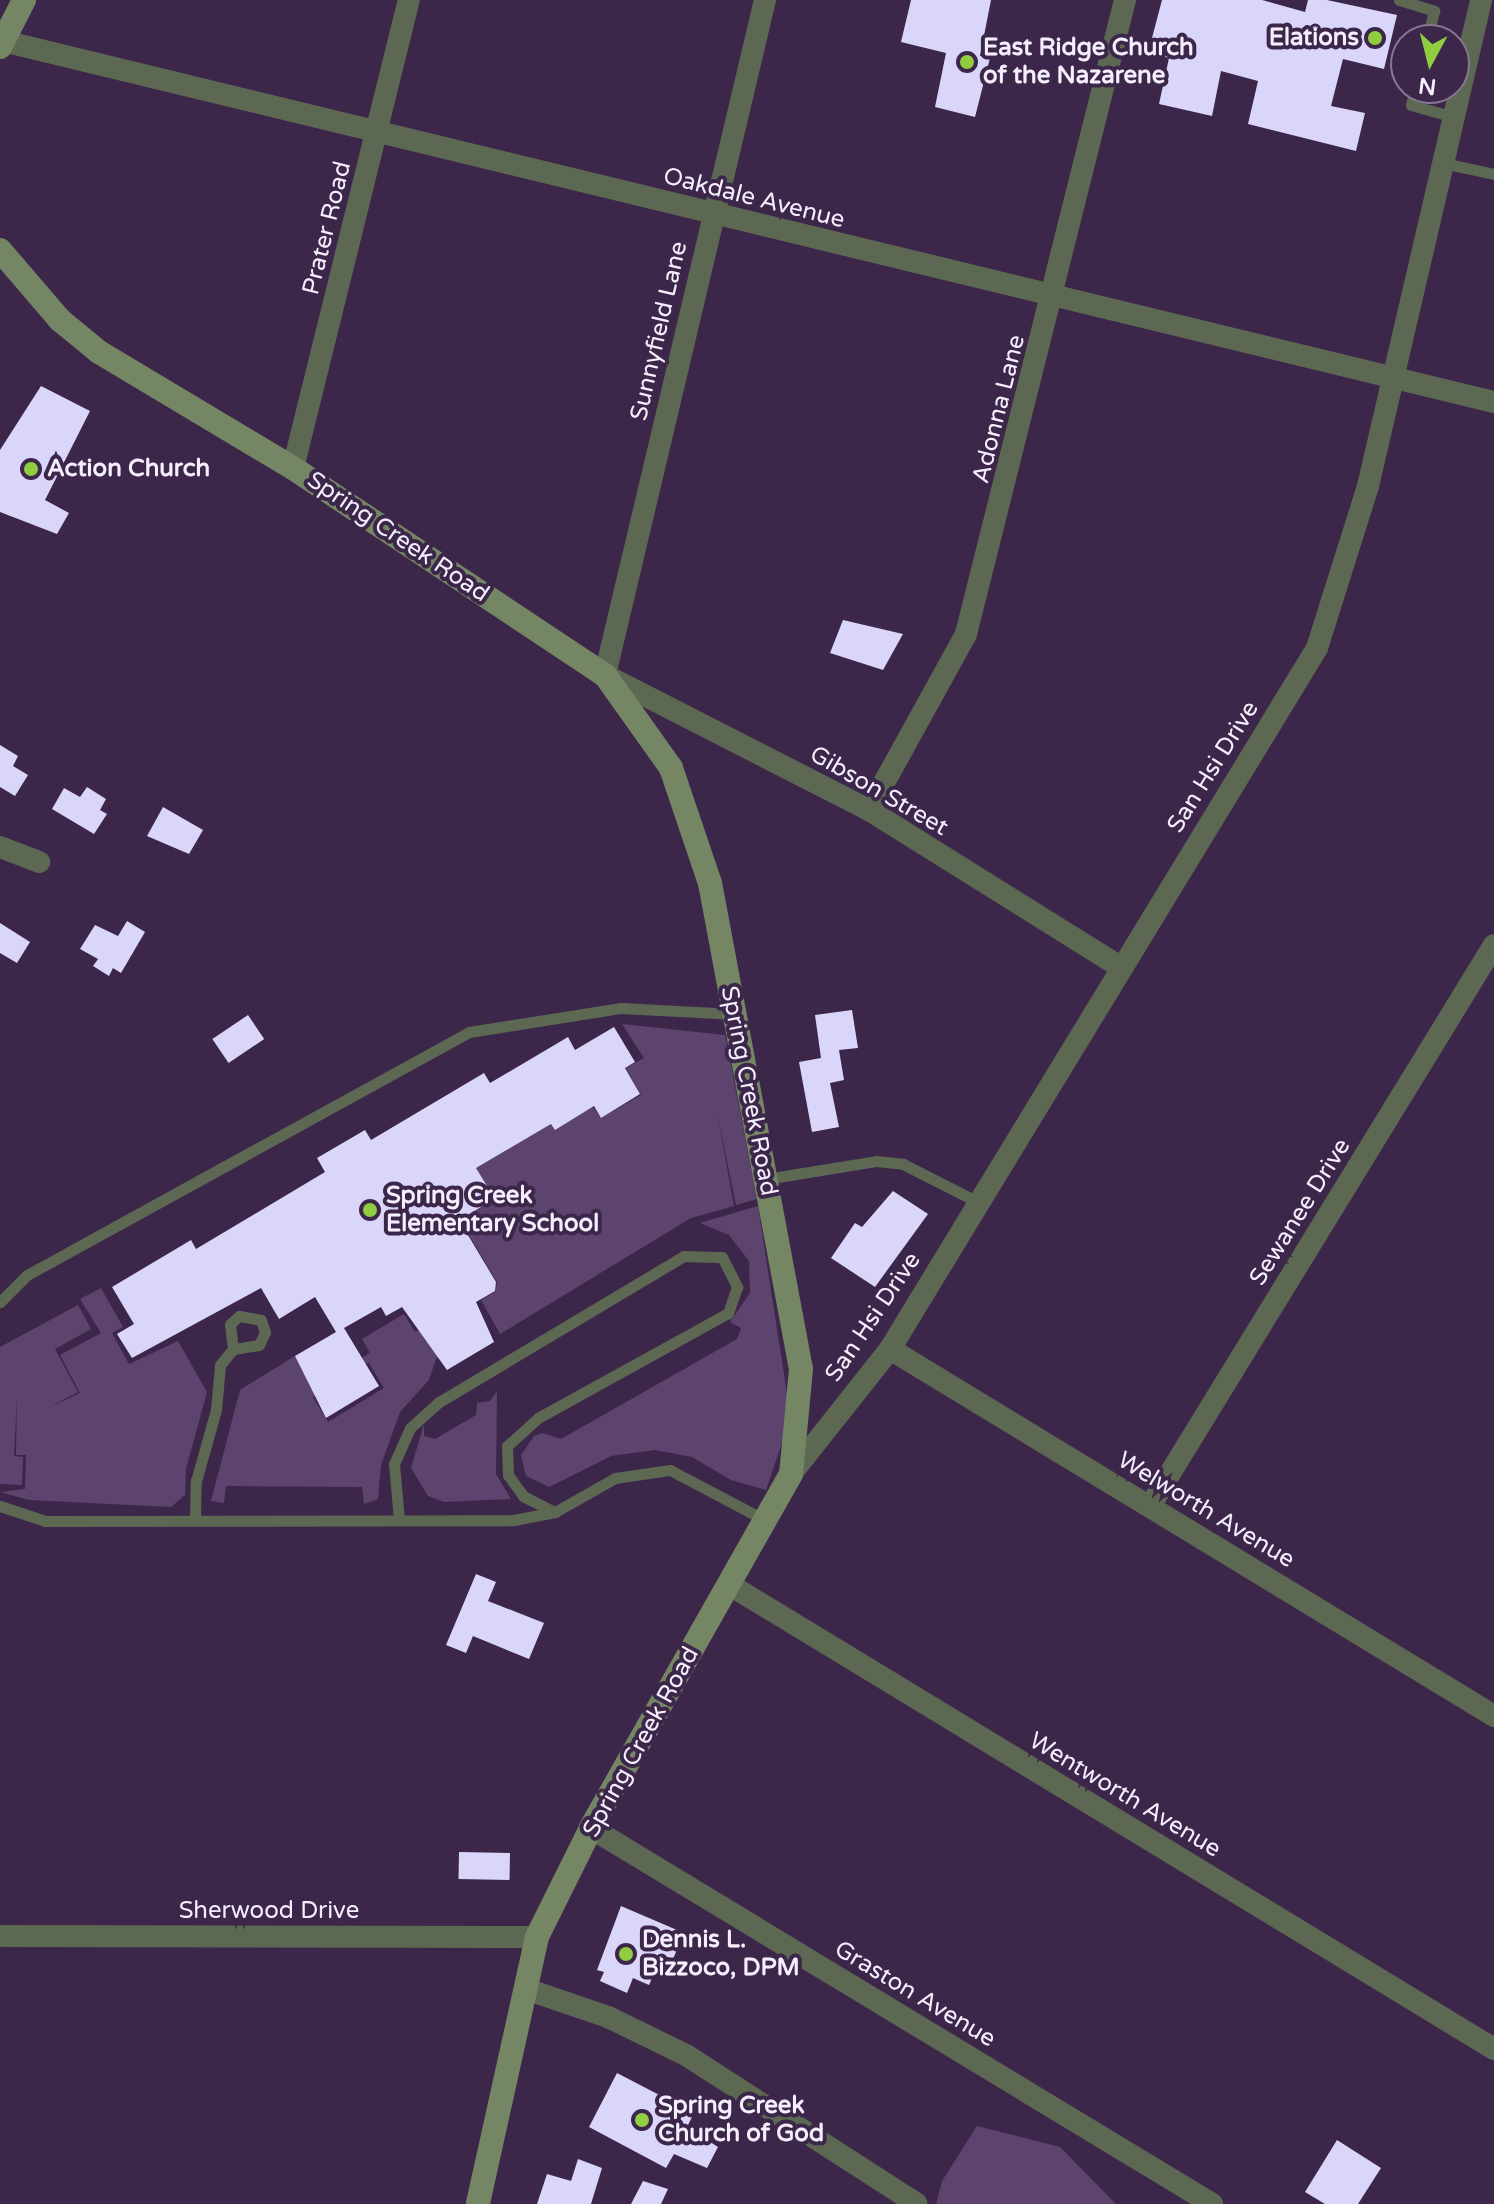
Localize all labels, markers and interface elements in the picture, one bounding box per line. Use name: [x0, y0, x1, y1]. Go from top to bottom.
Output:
place label: Elations: [1269, 24, 1359, 52]
north arrow: [1390, 24, 1470, 104]
marker: Elations: [1366, 29, 1384, 47]
place label: East Ridge Church of the Nazarene: [983, 34, 1194, 90]
marker: East Ridge Church of the Nazarene: [958, 53, 976, 71]
text: N: [1417, 72, 1438, 100]
street label: Prater Road: [296, 158, 358, 298]
street label: Oakdale Avenue: [660, 162, 848, 234]
street label: Sunnyfield Lane: [624, 239, 694, 423]
street label: Adonna Lane: [967, 332, 1031, 486]
place label: Action Church: [47, 455, 210, 483]
marker: Action Church: [22, 460, 40, 478]
street label: Spring Creek Road: [302, 465, 494, 609]
street label: San Hsi Drive: [1161, 696, 1265, 838]
street label: Gibson Street: [805, 740, 953, 842]
street label: Spring Creek Road: [715, 984, 783, 1198]
street label: Sewanee Drive: [1243, 1133, 1357, 1291]
place label: Spring Creek Elementary School: [386, 1182, 599, 1238]
marker: Spring Creek Elementary School: [361, 1201, 379, 1219]
street label: San Hsi Drive: [819, 1247, 927, 1387]
street label: Welworth Avenue: [1112, 1446, 1300, 1574]
street label: Spring Creek Road: [577, 1642, 705, 1842]
street label: Wentworth Avenue: [1024, 1726, 1226, 1864]
street label: Sherwood Drive: [179, 1897, 359, 1925]
place label: Dennis L. Bizzoco, DPM: [642, 1926, 800, 1982]
street label: Graston Avenue: [829, 1935, 1001, 2053]
marker: Dennis L. Bizzoco, DPM: [617, 1945, 635, 1963]
place label: Spring Creek Church of God: [658, 2092, 824, 2148]
marker: Spring Creek Church of God: [633, 2111, 651, 2129]

